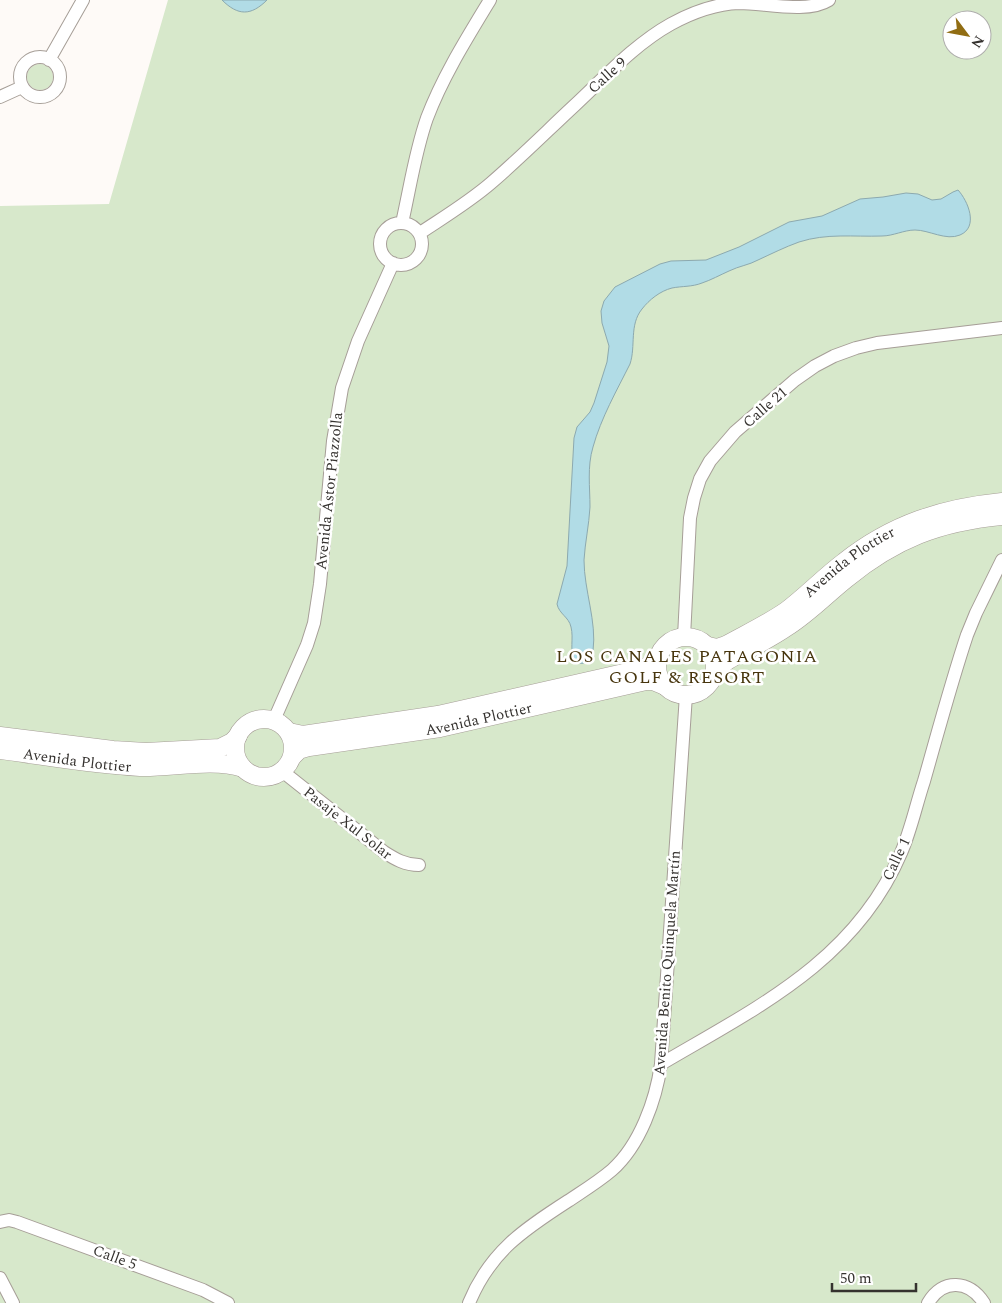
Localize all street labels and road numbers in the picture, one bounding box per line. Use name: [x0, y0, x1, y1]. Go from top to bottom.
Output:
street label: Calle 9: [583, 52, 632, 99]
street label: Calle 21: [738, 381, 793, 433]
street label: Avenida Ástor Piazzolla: [310, 410, 349, 571]
street label: Avenida Plottier: [799, 521, 899, 603]
street label: Avenida Plottier: [424, 696, 534, 742]
street label: Avenida Plottier: [22, 742, 132, 779]
street label: Pasaje Xul Solar: [298, 781, 397, 866]
street label: Calle 1: [876, 834, 916, 885]
street label: Avenida Benito Quinquela Martín: [648, 849, 687, 1076]
street label: Calle 5: [90, 1239, 140, 1276]

